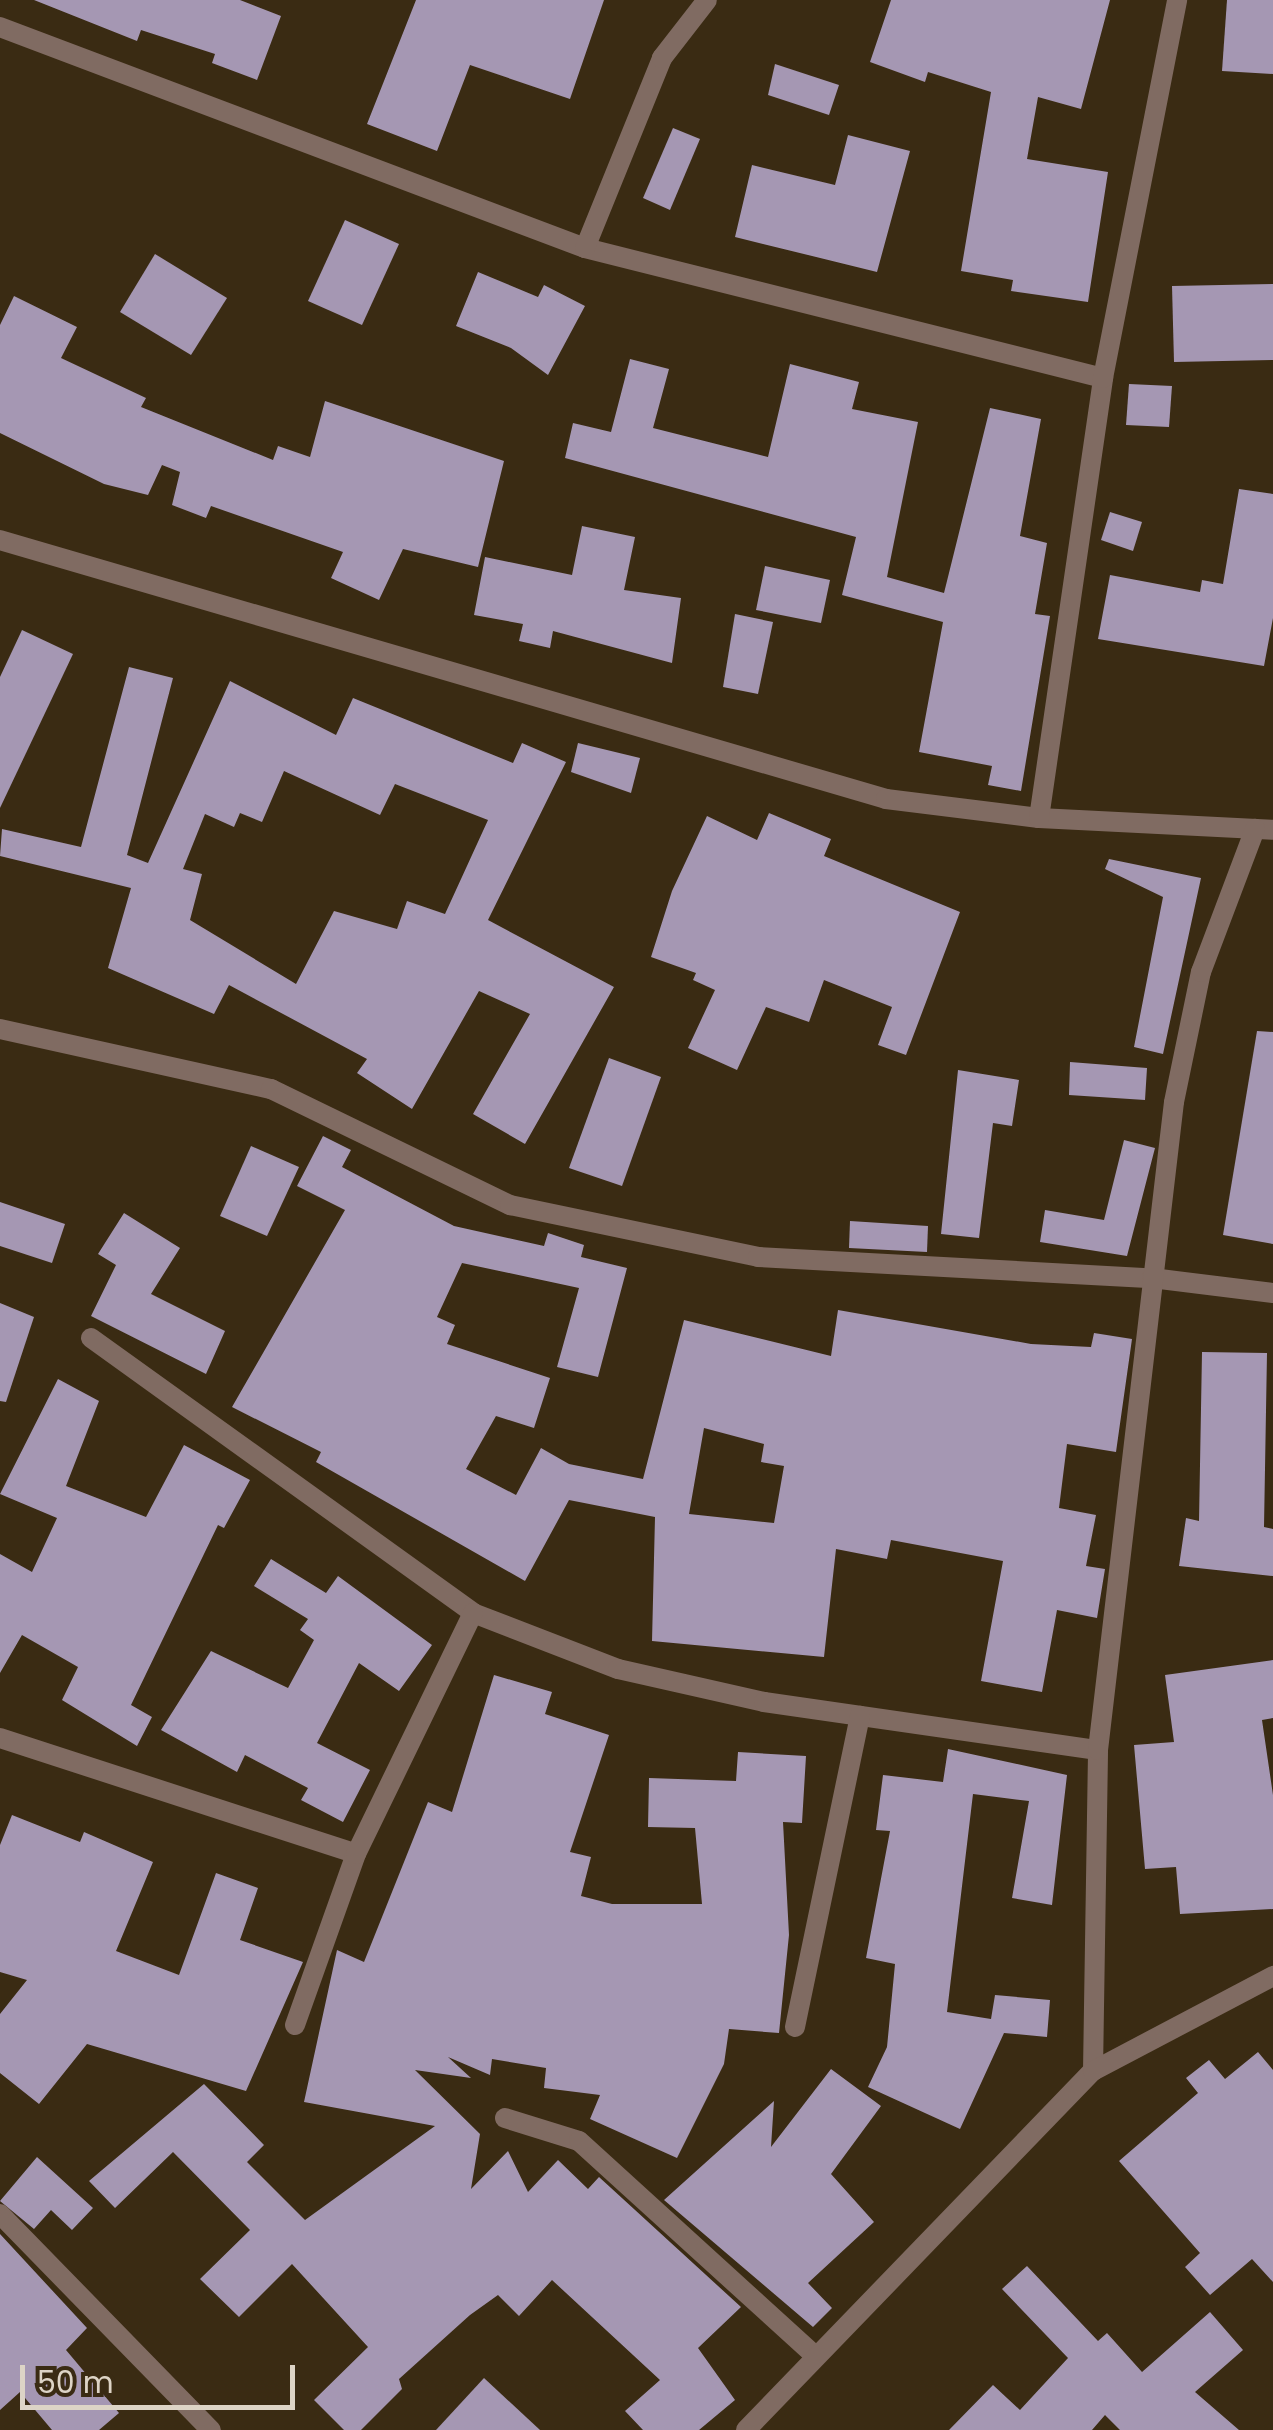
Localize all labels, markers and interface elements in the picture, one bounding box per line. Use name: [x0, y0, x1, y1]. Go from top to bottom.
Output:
scale bar: [25, 2345, 300, 2407]
text: 50 m: [37, 2361, 114, 2404]

